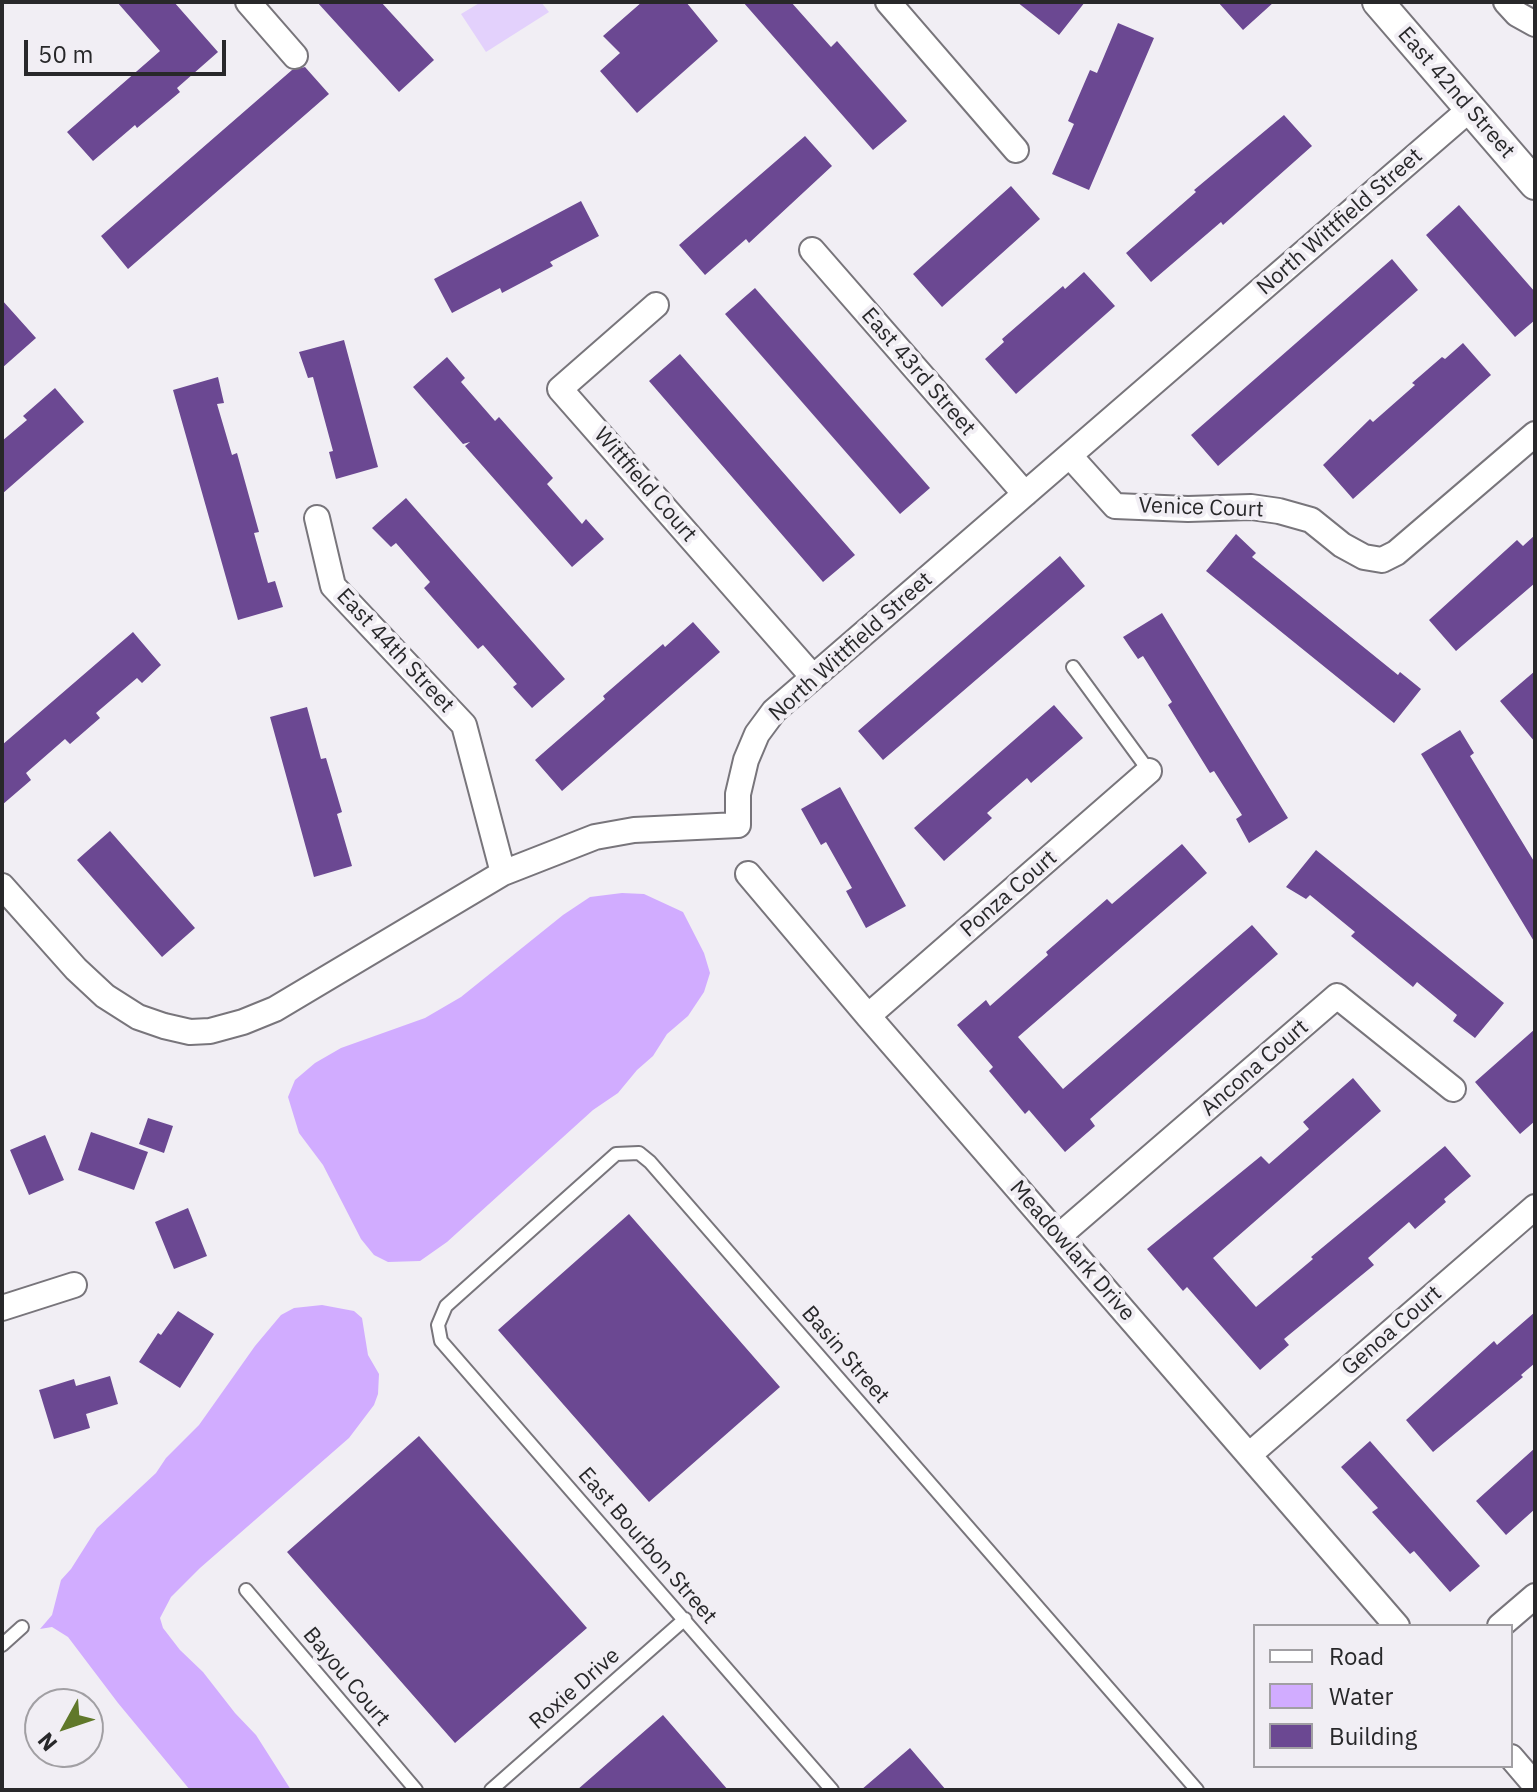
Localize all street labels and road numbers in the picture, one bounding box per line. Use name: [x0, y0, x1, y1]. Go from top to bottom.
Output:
street label: East 42nd Street: [1392, 22, 1520, 164]
street label: North Wittfield Street: [1252, 143, 1428, 301]
street label: East 43rd Street: [855, 303, 981, 441]
street label: Wittfield Court: [588, 422, 702, 548]
street label: Venice Court: [1138, 493, 1264, 523]
street label: North Wittfield Street: [764, 567, 938, 727]
street label: East 44th Street: [331, 583, 459, 719]
street label: Ponza Court: [955, 845, 1063, 943]
street label: Ancona Court: [1196, 1014, 1314, 1122]
street label: Meadowlark Drive: [1004, 1175, 1140, 1327]
street label: Genoa Court: [1337, 1281, 1447, 1381]
street label: Basin Street: [796, 1301, 894, 1409]
street label: East Bourbon Street: [572, 1462, 722, 1630]
street label: Bayou Court: [297, 1622, 395, 1732]
street label: Roxie Drive: [525, 1643, 625, 1735]

